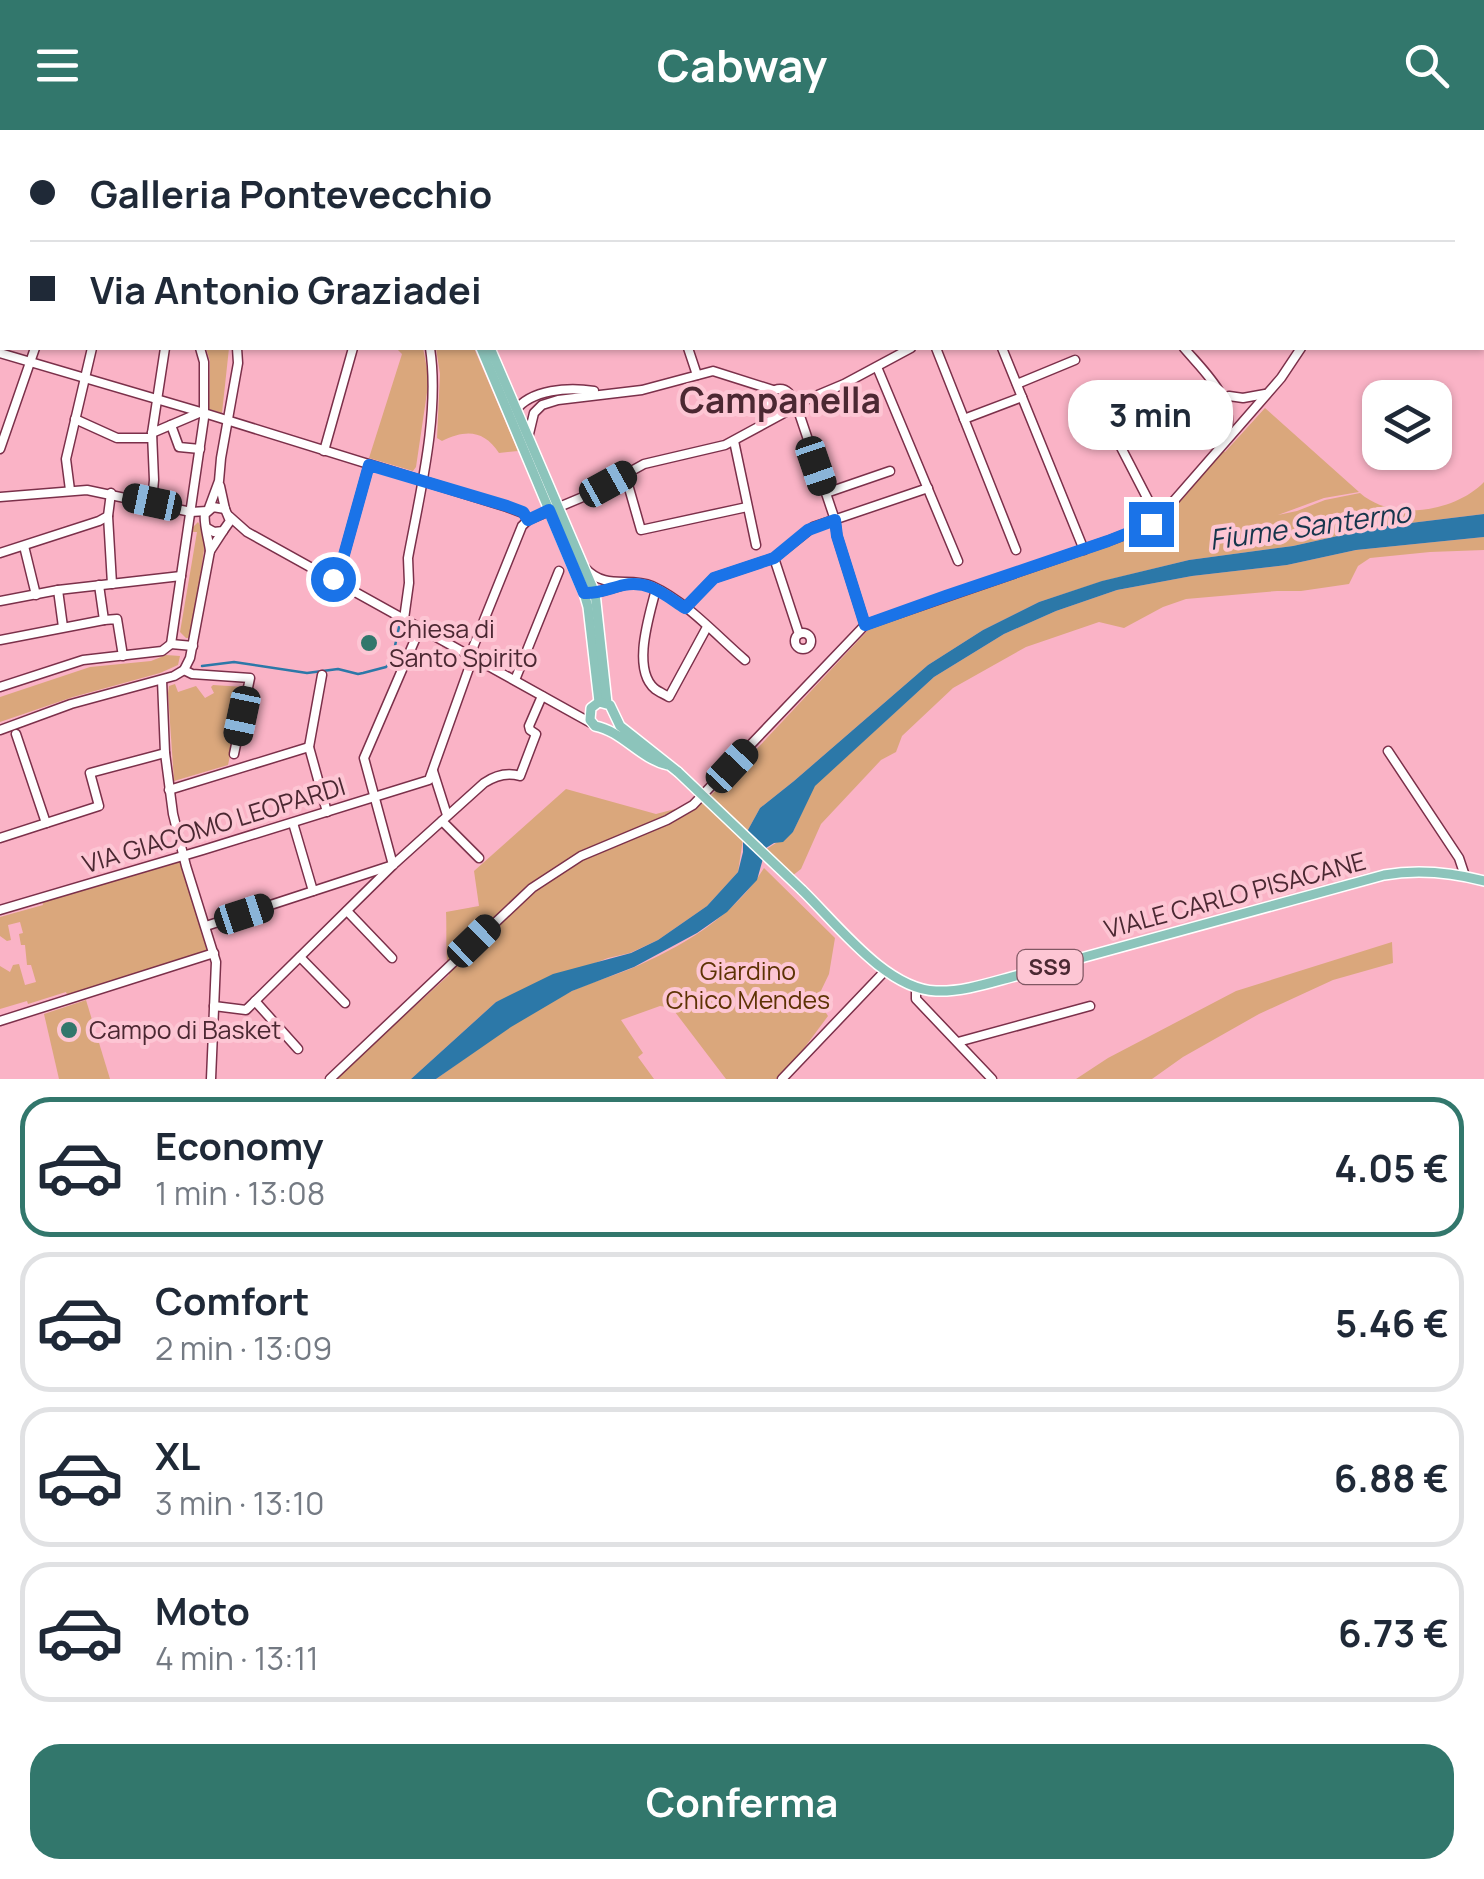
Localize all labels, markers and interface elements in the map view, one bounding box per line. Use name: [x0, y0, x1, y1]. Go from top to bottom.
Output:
text: Cabway: [657, 34, 827, 96]
icon: menu: [30, 38, 85, 93]
icon: search: [1399, 38, 1454, 93]
text: Galleria Pontevecchio: [90, 167, 492, 219]
text: Via Antonio Graziadei: [90, 263, 482, 315]
district label: Campanella: [679, 376, 881, 424]
callout: 3 min: [1068, 379, 1234, 449]
map controls: [1362, 380, 1452, 470]
button: layers: [1362, 380, 1452, 470]
text: 3 min: [1109, 393, 1192, 437]
car: [792, 433, 840, 499]
car: [574, 456, 642, 512]
car: [120, 481, 184, 523]
water label: Fiume Santerno: [1207, 492, 1414, 558]
route end: [1129, 502, 1174, 547]
route start: [311, 557, 356, 602]
place label: Chiesa di Santo Spirito: [389, 611, 538, 675]
marker: Chiesa di Santo Spirito: [358, 632, 380, 654]
car: [221, 684, 263, 748]
car: [701, 734, 763, 798]
street label: VIA GIACOMO LEOPARDI: [78, 768, 350, 881]
street label: VIALE CARLO PISACANE: [1100, 843, 1370, 946]
car: [211, 890, 277, 938]
car: [442, 909, 506, 973]
road number: SS9: [1018, 950, 1082, 984]
park label: Giardino Chico Mendes: [666, 953, 830, 1017]
place label: Campo di Basket: [89, 1012, 281, 1047]
marker: Campo di Basket: [58, 1019, 80, 1041]
text: Economy: [155, 1119, 324, 1171]
icon: car: [35, 1122, 125, 1212]
text: 4.05 €: [1334, 1141, 1449, 1193]
text: 1 min · 13:08: [155, 1171, 325, 1215]
text: Comfort: [155, 1274, 309, 1326]
icon: car: [35, 1277, 125, 1367]
text: 5.46 €: [1335, 1296, 1449, 1348]
text: 2 min · 13:09: [155, 1326, 332, 1370]
text: XL: [155, 1429, 200, 1481]
icon: car: [35, 1432, 125, 1522]
text: 6.88 €: [1334, 1451, 1449, 1503]
text: 3 min · 13:10: [155, 1481, 325, 1525]
text: Moto: [155, 1584, 250, 1636]
icon: car: [35, 1587, 125, 1677]
text: 6.73 €: [1338, 1606, 1449, 1658]
text: 4 min · 13:11: [155, 1636, 319, 1680]
button: Conferma: [30, 1744, 1454, 1859]

